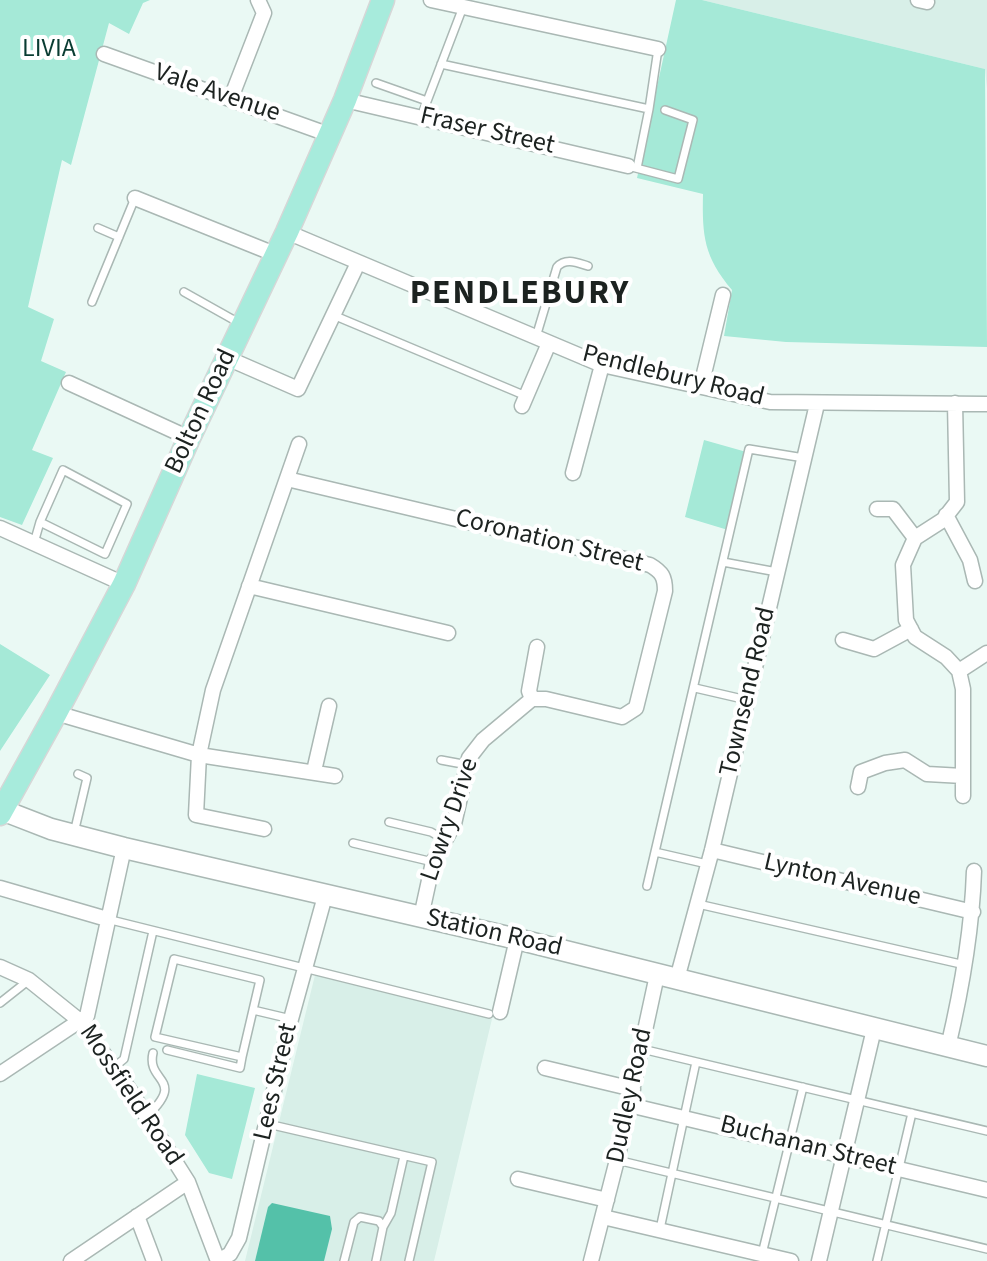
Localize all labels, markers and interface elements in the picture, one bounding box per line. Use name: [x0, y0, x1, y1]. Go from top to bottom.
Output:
park label: LIVIA: [22, 34, 76, 66]
street label: Vale Avenue: [150, 58, 284, 130]
street label: Fraser Street: [417, 101, 557, 163]
district label: PENDLEBURY: [410, 276, 630, 316]
street label: Pendlebury Road: [579, 339, 767, 415]
street label: Bolton Road: [160, 345, 244, 479]
street label: Coronation Street: [452, 504, 646, 580]
street label: Townsend Road: [714, 604, 784, 780]
street label: Lowry Drive: [415, 754, 487, 886]
street label: Lynton Avenue: [760, 848, 924, 914]
street label: Station Road: [423, 903, 565, 965]
street label: Mossfield Road: [71, 1019, 189, 1173]
street label: Lees Street: [248, 1020, 306, 1144]
street label: Dudley Road: [601, 1026, 661, 1166]
street label: Buchanan Street: [717, 1110, 899, 1184]

